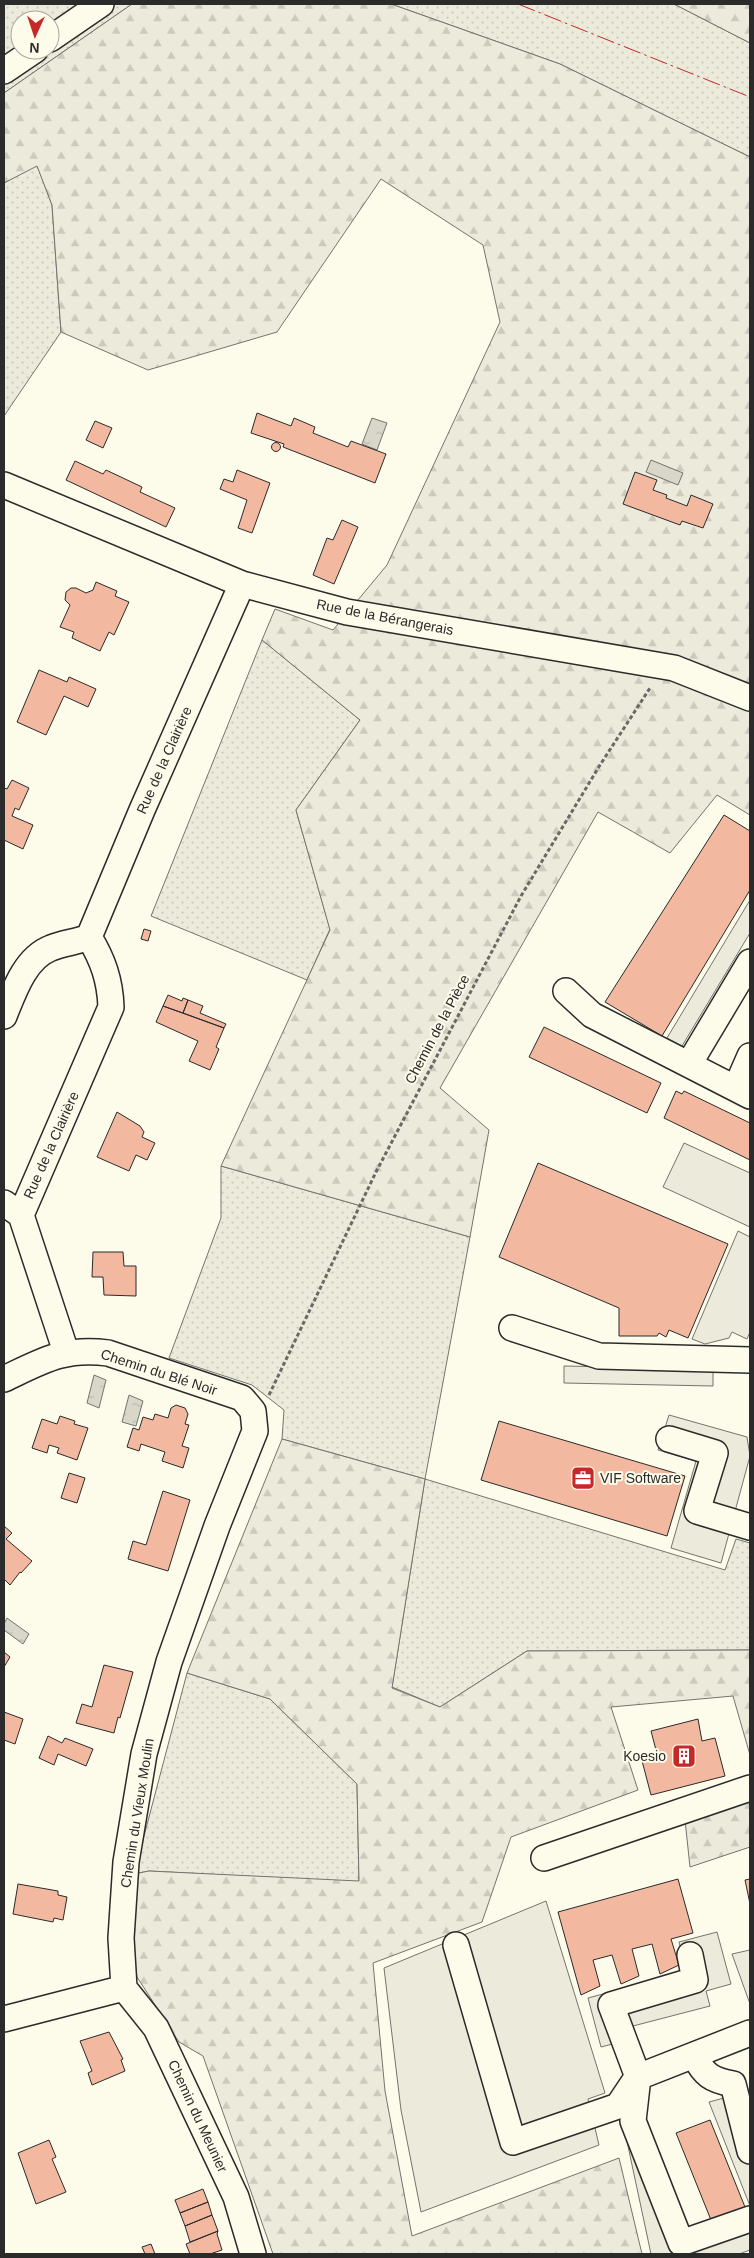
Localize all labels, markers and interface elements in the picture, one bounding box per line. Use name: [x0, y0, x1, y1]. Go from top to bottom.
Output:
north arrow: [10, 10, 60, 60]
text: N: [29, 40, 40, 56]
street label: Rue de la Bérangerais: [315, 596, 455, 638]
street label: Rue de la Clairière: [133, 704, 195, 816]
street label: Chemin de la Pièce: [401, 971, 473, 1086]
street label: Rue de la Clairière: [20, 1089, 82, 1201]
street label: Chemin du Blé Noir: [99, 1346, 220, 1398]
office icon: VIF Software: [570, 1465, 596, 1491]
place label: VIF Software: [600, 1470, 681, 1486]
street label: Chemin du Vieux Moulin: [117, 1737, 157, 1889]
building icon: Koesio: [671, 1743, 697, 1769]
place label: Koesio: [623, 1748, 666, 1764]
street label: Chemin du Meunier: [165, 2057, 231, 2175]

